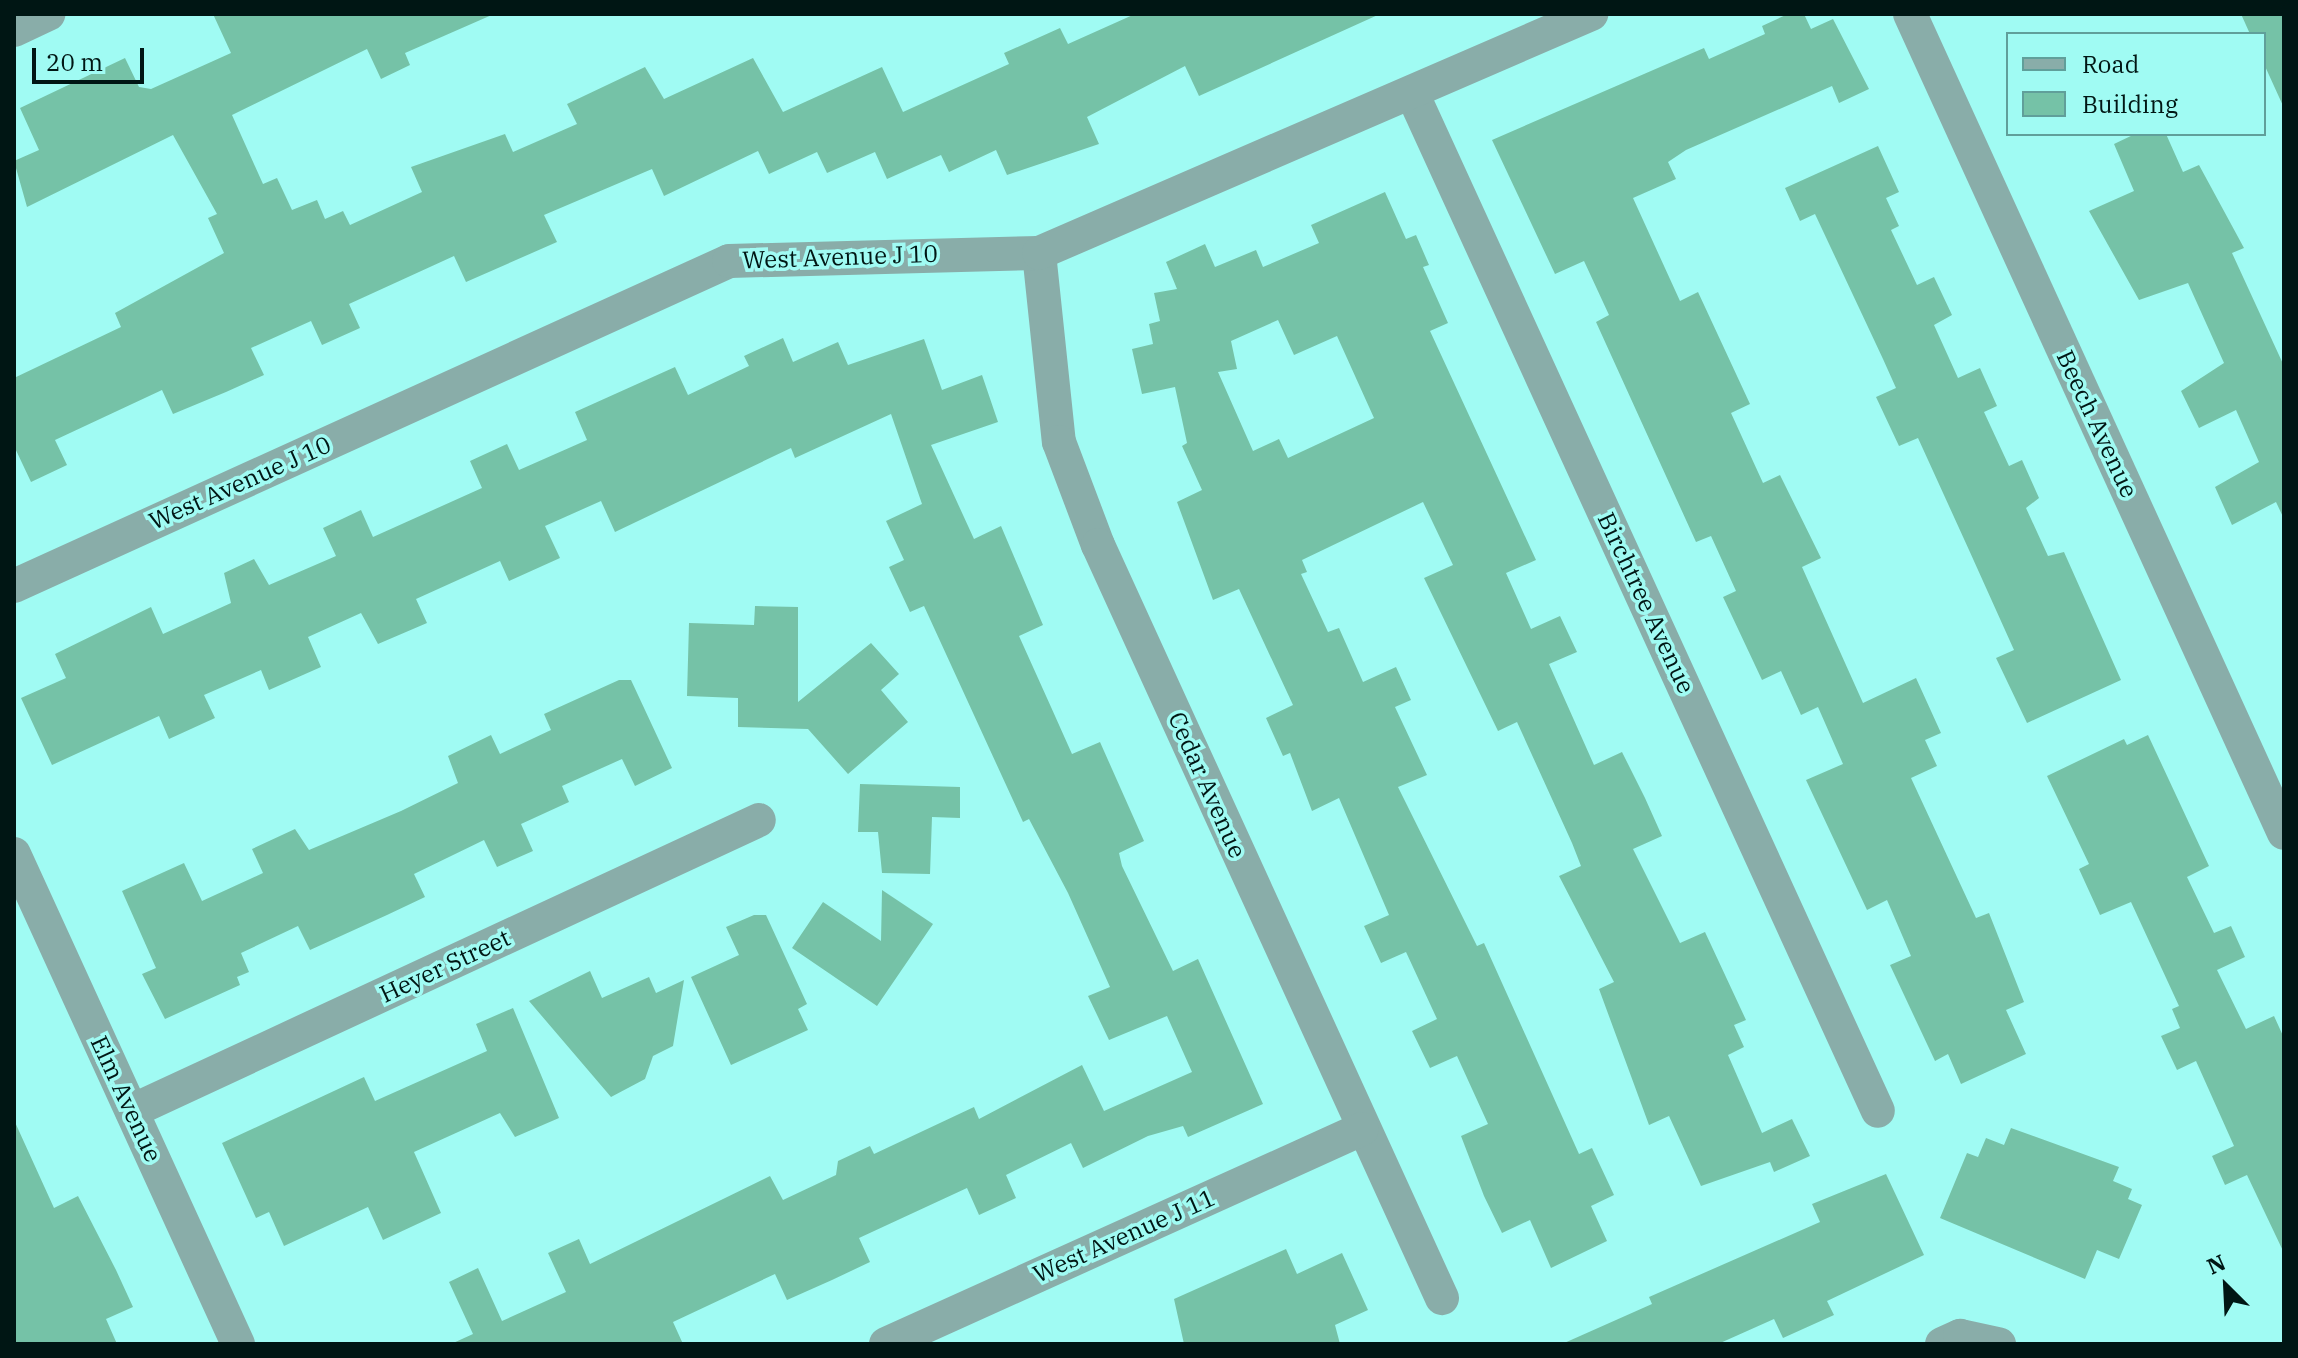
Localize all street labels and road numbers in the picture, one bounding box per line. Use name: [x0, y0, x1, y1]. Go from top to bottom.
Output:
street label: West Avenue J 10: [742, 239, 938, 275]
street label: Beech Avenue: [2050, 346, 2144, 502]
street label: West Avenue J 10: [145, 430, 335, 536]
street label: Birchtree Avenue: [1591, 508, 1701, 698]
street label: Cedar Avenue: [1162, 708, 1252, 862]
street label: Heyer Street: [375, 923, 515, 1009]
street label: Elm Avenue: [84, 1032, 168, 1166]
street label: West Avenue J 11: [1029, 1183, 1219, 1289]

